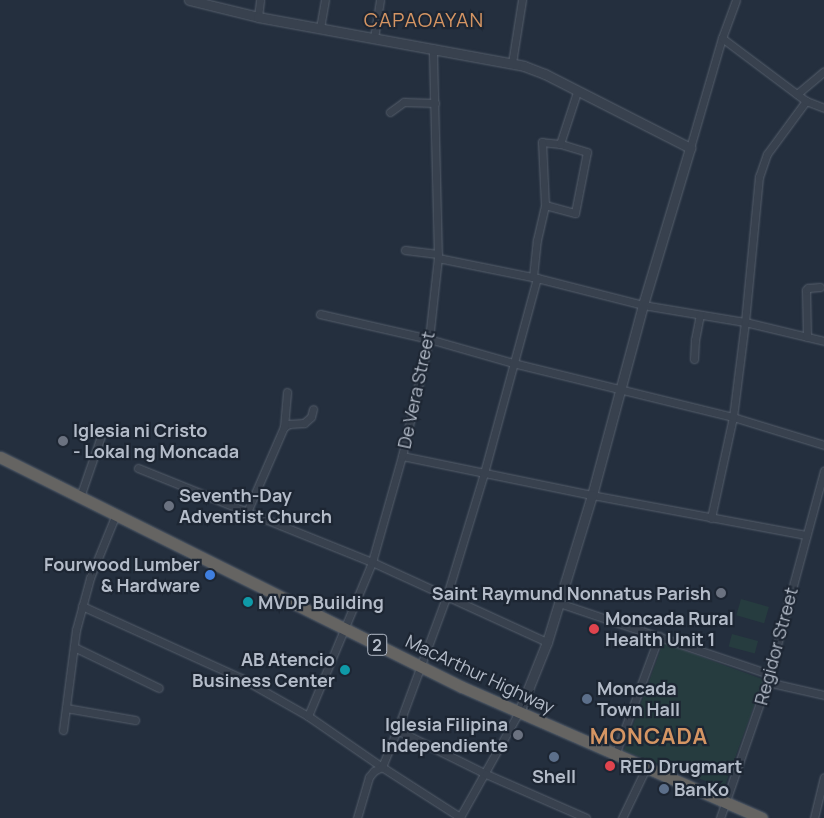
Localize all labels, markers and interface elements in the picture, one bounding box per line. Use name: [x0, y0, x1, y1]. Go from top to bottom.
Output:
district label: CAPAOAYAN: [363, 7, 485, 31]
street label: De Vera Street: [393, 330, 439, 450]
place label: Iglesia ni Cristo - Lokal ng Moncada: [73, 420, 239, 462]
marker: Iglesia ni Cristo - Lokal ng Moncada: [57, 435, 69, 447]
place label: Seventh-Day Adventist Church: [179, 485, 332, 528]
marker: Seventh-Day Adventist Church: [163, 500, 175, 512]
place label: Fourwood Lumber & Hardware: [44, 554, 200, 596]
marker: Fourwood Lumber & Hardware: [204, 569, 216, 581]
place label: Saint Raymund Nonnatus Parish: [432, 582, 711, 604]
street label: Regidor Street: [750, 585, 802, 707]
marker: Saint Raymund Nonnatus Parish: [715, 587, 727, 599]
place label: MVDP Building: [258, 591, 384, 613]
marker: MVDP Building: [242, 596, 254, 608]
place label: Moncada Rural Health Unit 1: [605, 608, 734, 650]
marker: Moncada Rural Health Unit 1: [587, 622, 601, 636]
street label: MacArthur Highway: [402, 630, 558, 718]
road number: 2: [367, 632, 387, 658]
place label: AB Atencio Business Center: [192, 649, 335, 692]
marker: AB Atencio Business Center: [339, 664, 351, 676]
place label: Moncada Town Hall: [597, 678, 680, 721]
marker: Moncada Town Hall: [581, 693, 593, 705]
place label: Iglesia Filipina Independiente: [381, 714, 508, 756]
district label: MONCADA: [589, 724, 709, 750]
marker: Iglesia Filipina Independiente: [512, 729, 524, 741]
marker: Shell: [548, 751, 560, 763]
place label: RED Drugmart: [620, 755, 742, 777]
marker: RED Drugmart: [604, 760, 616, 772]
place label: Shell: [532, 765, 576, 787]
place label: BanKo: [674, 778, 729, 800]
marker: BanKo: [658, 783, 670, 795]

